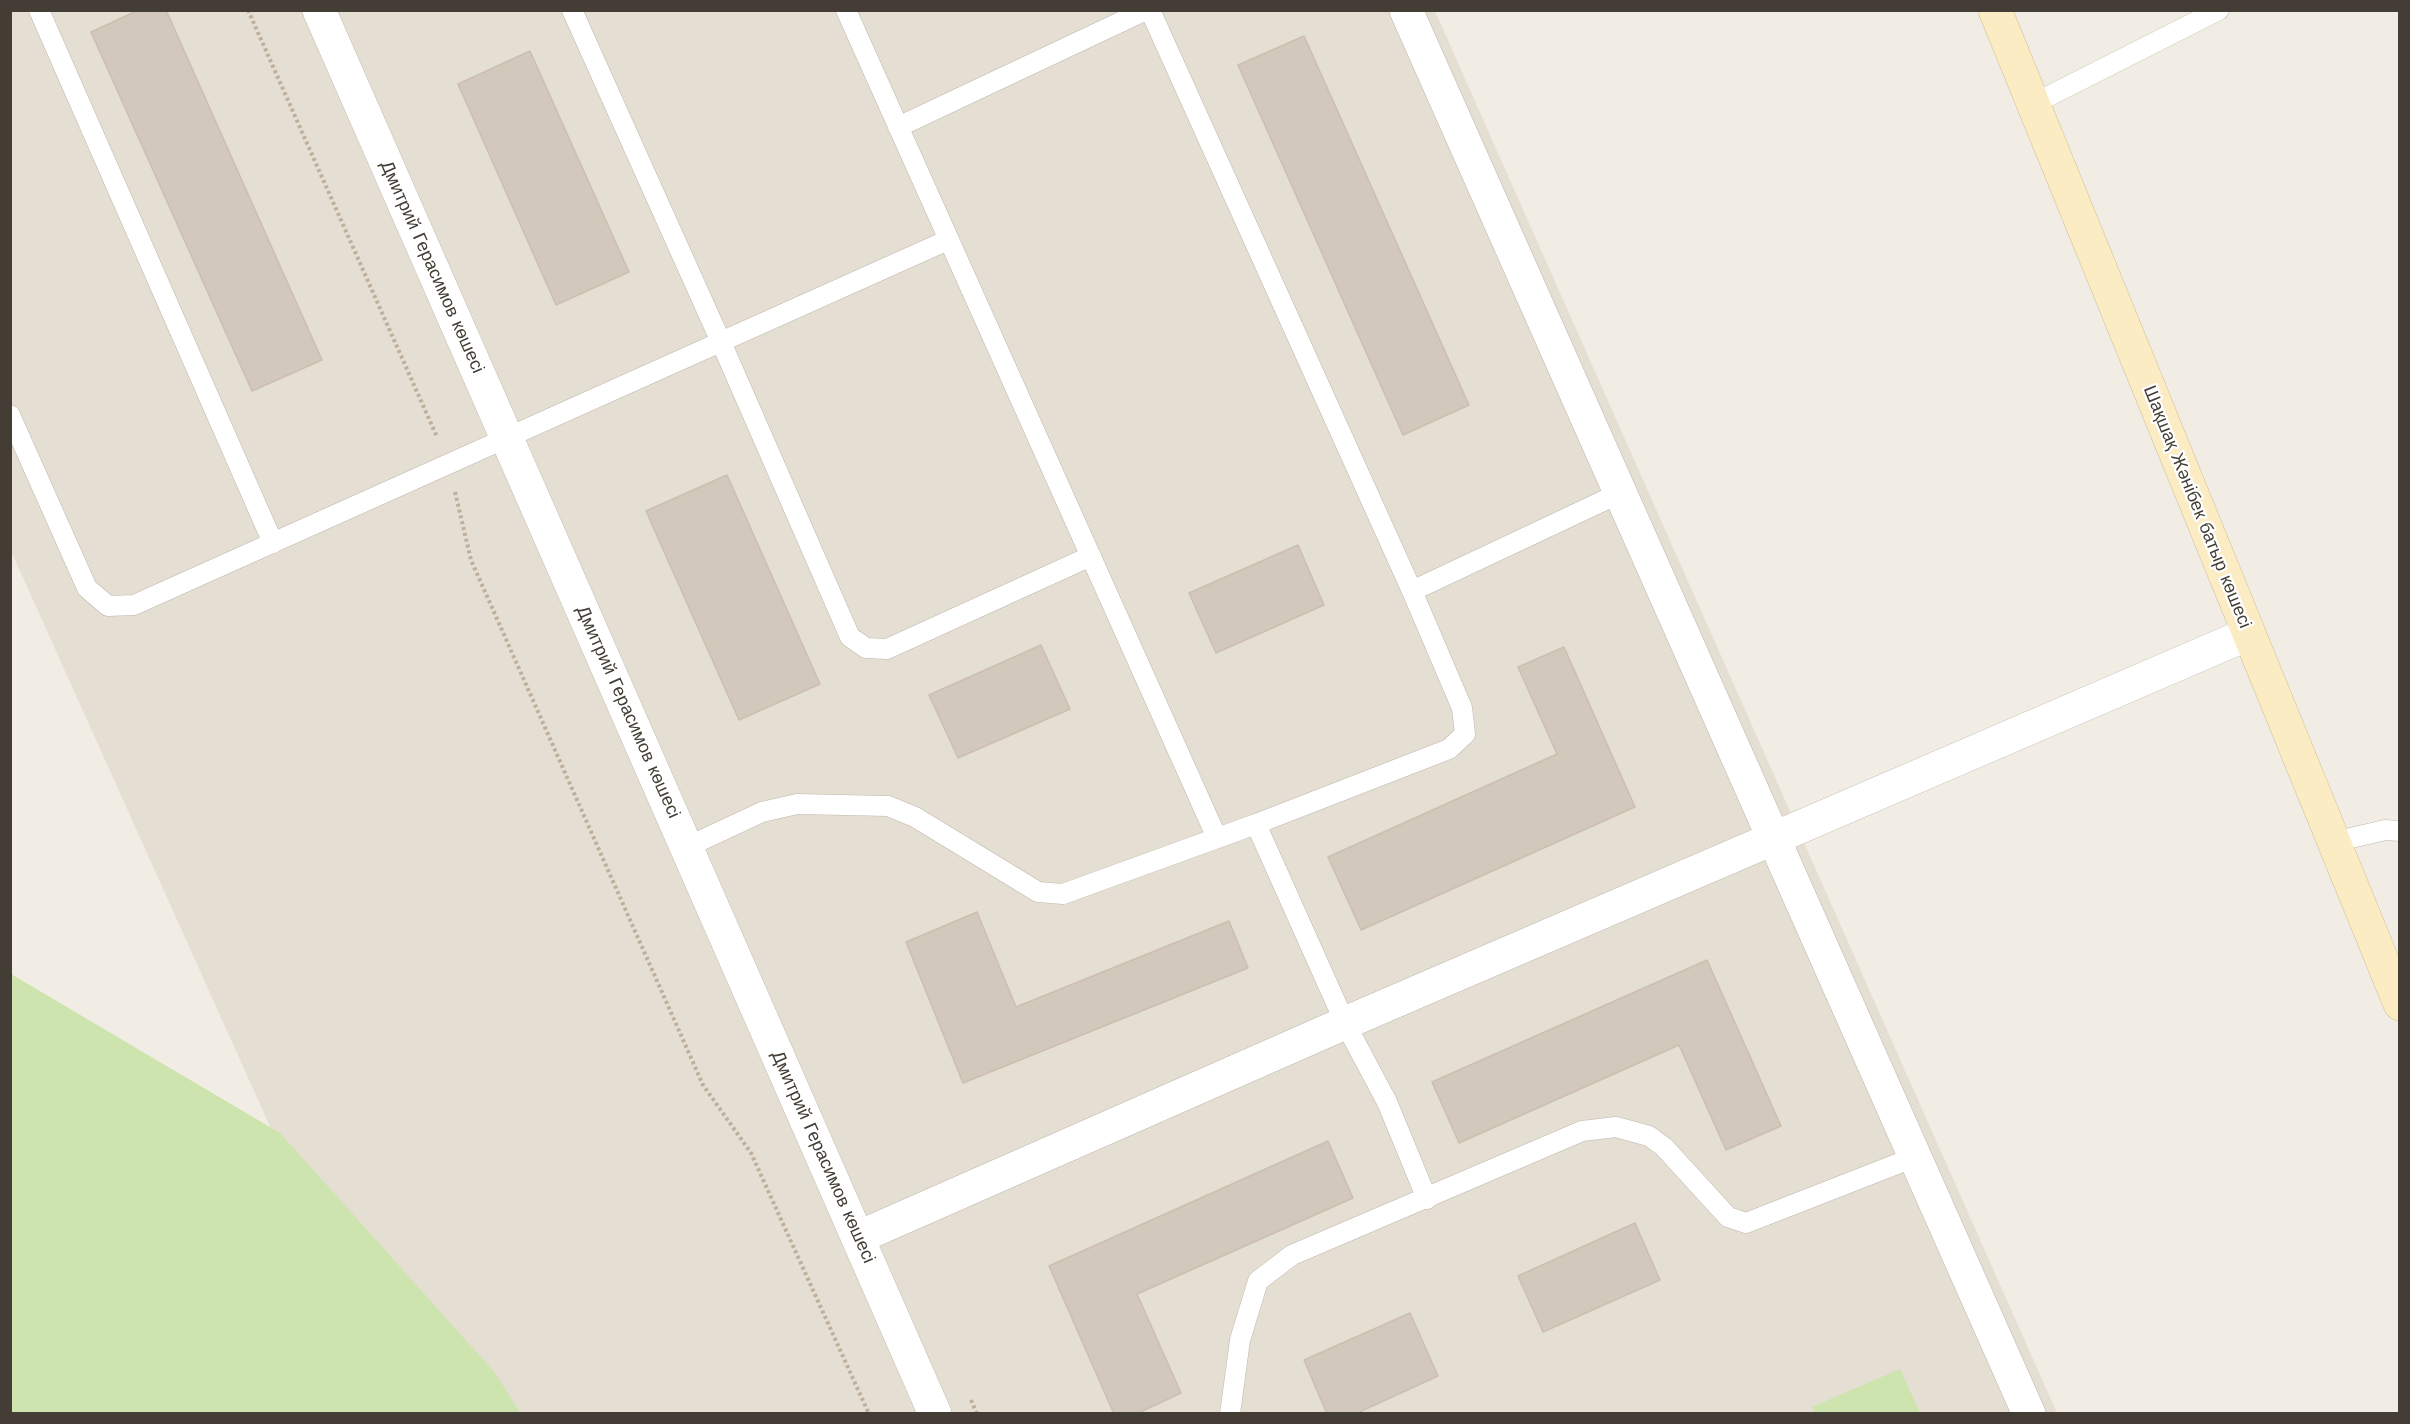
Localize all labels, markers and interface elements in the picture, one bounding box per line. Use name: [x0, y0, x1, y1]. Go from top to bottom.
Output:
street label: Дмитрий Герасимов көшесі: [375, 157, 489, 377]
street label: Шақшақ Жәнібек батыр көшесі: [2138, 383, 2256, 631]
street label: Дмитрий Герасимов көшесі: [571, 602, 685, 822]
street label: Дмитрий Герасимов көшесі: [766, 1047, 880, 1267]

